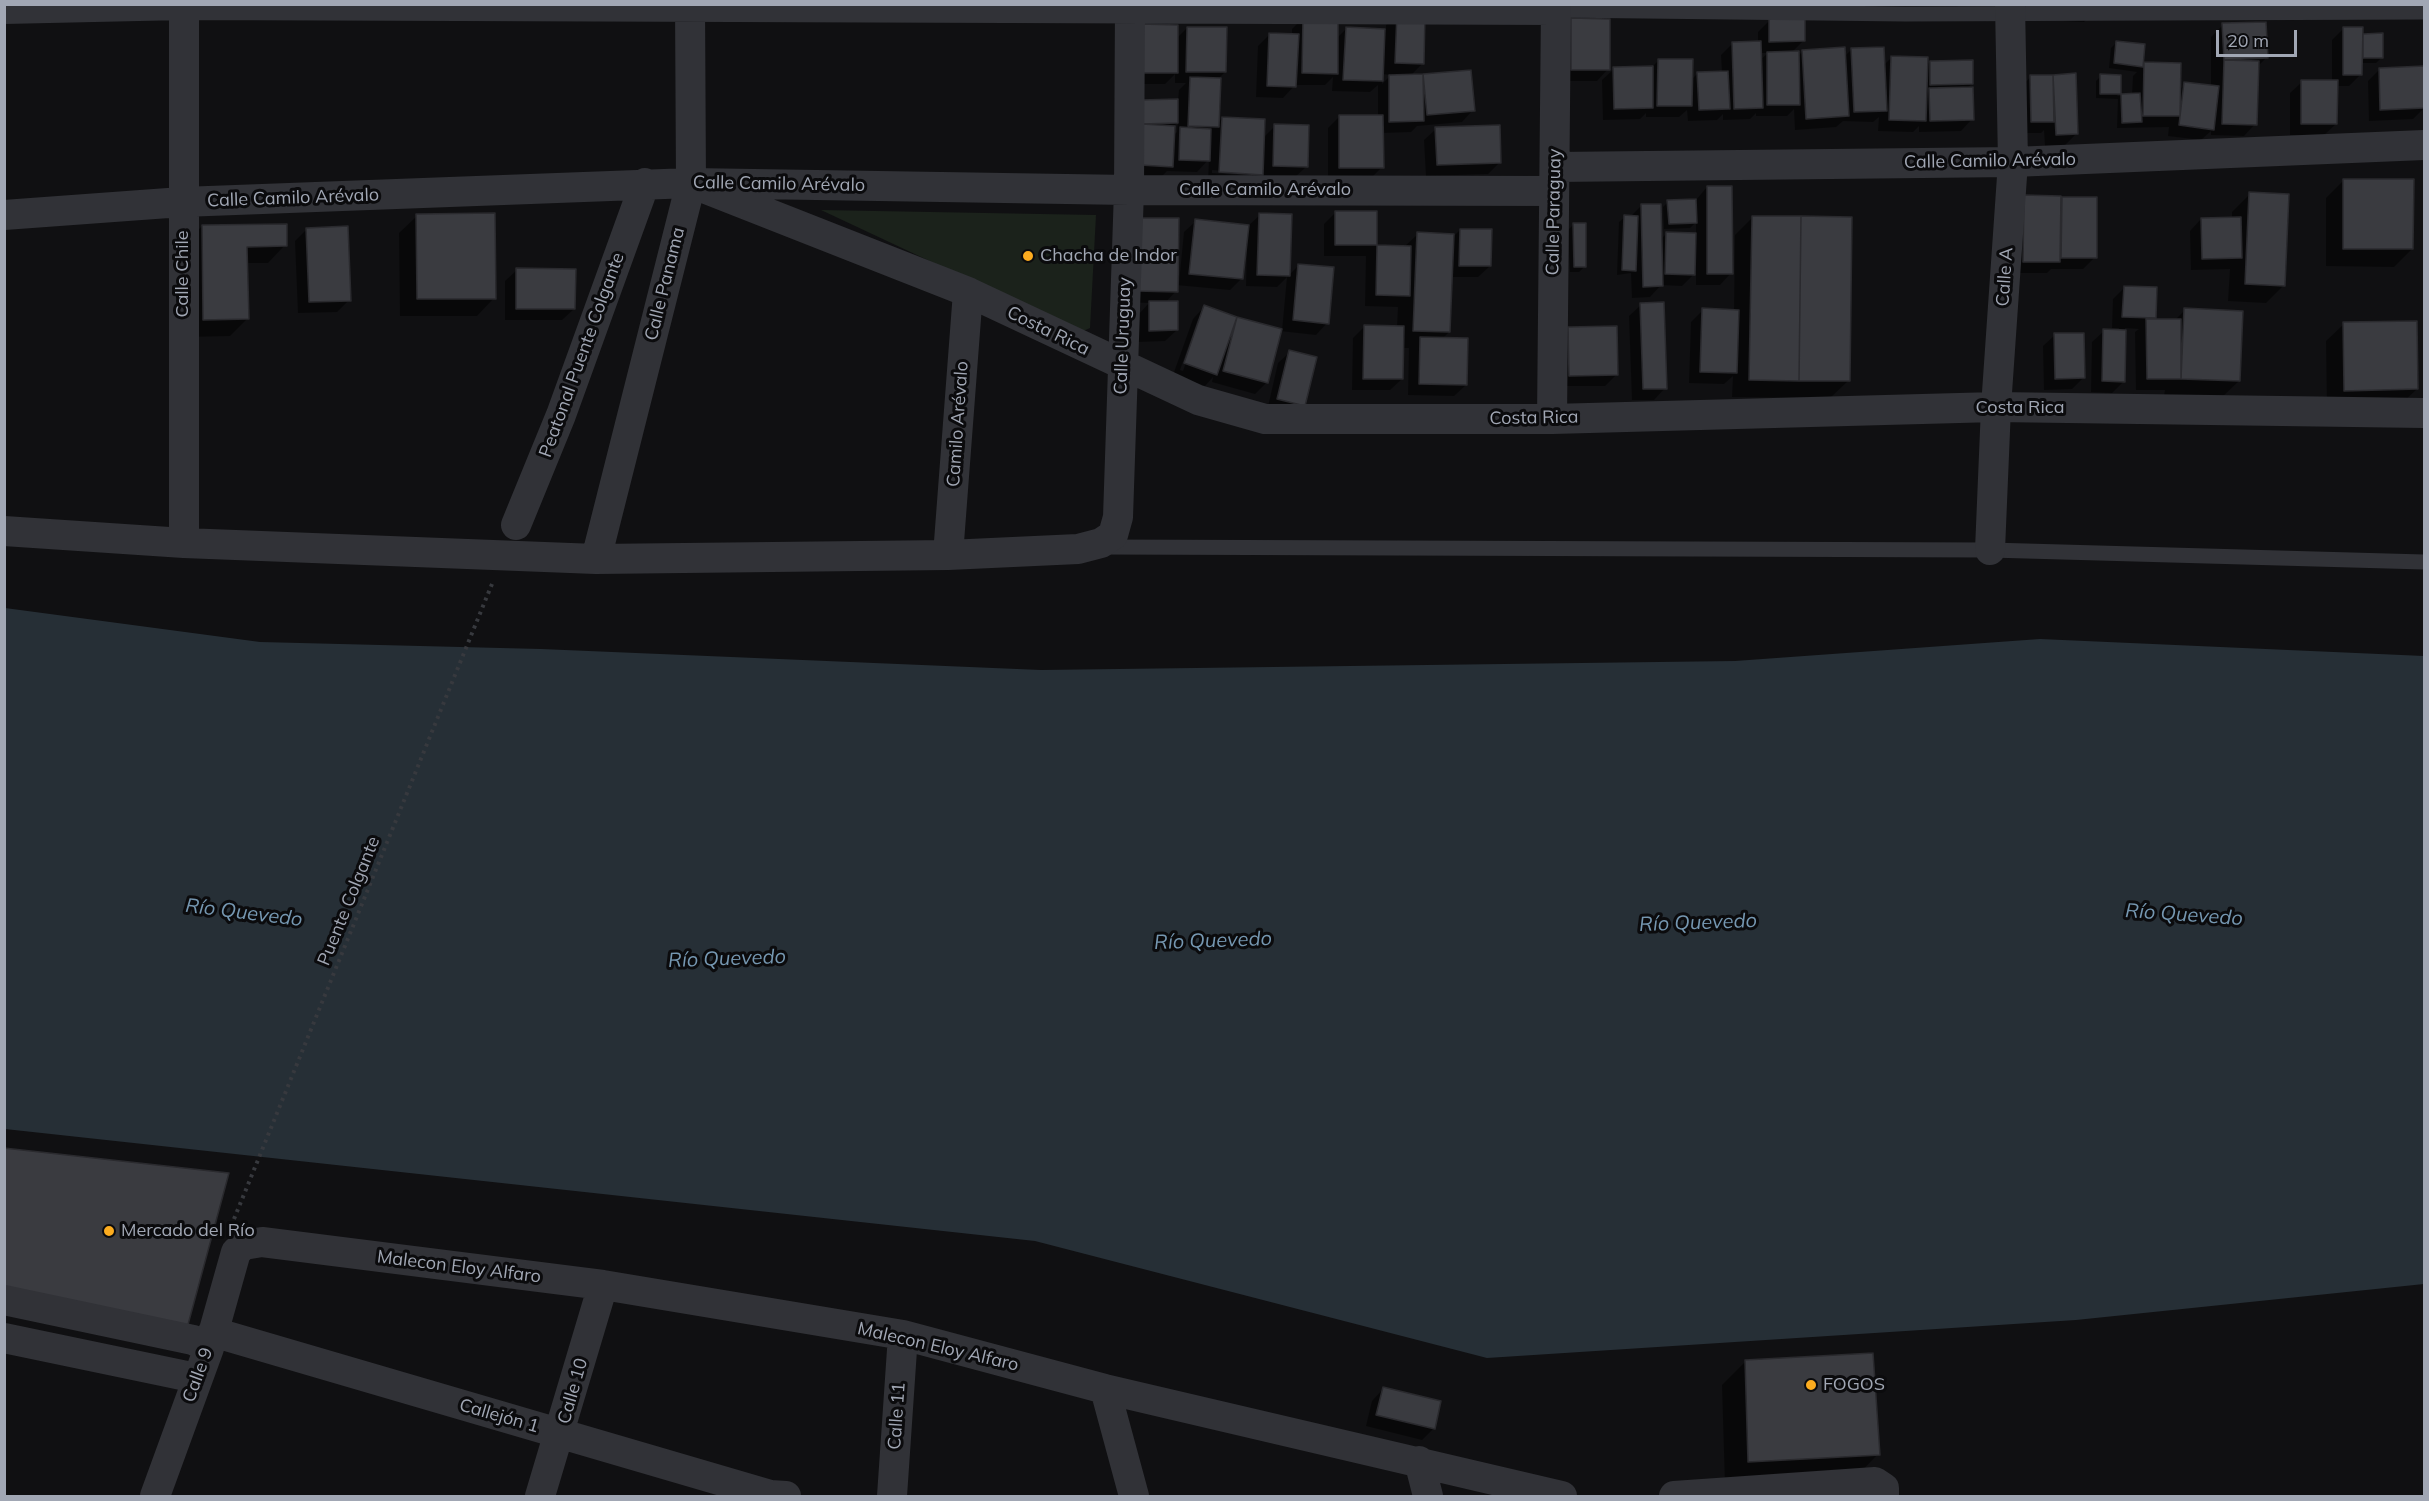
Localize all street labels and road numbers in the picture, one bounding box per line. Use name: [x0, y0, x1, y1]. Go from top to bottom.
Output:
street label: Calle Paraguay: [1542, 148, 1566, 276]
street label: Calle Camilo Arévalo: [1904, 149, 2076, 173]
street label: Calle Camilo Arévalo: [693, 172, 865, 196]
street label: Calle Camilo Arévalo: [1179, 179, 1351, 201]
street label: Calle Camilo Arévalo: [207, 184, 379, 212]
street label: Calle Panama: [641, 225, 689, 343]
street label: Calle Chile: [172, 230, 194, 318]
street label: Calle A: [1992, 247, 2018, 307]
street label: Peatonal Puente Colgante: [535, 250, 629, 460]
street label: Calle Uruguay: [1110, 277, 1136, 395]
street label: Costa Rica: [1003, 302, 1093, 360]
street label: Camilo Arévalo: [943, 360, 973, 488]
street label: Costa Rica: [1976, 397, 2064, 419]
street label: Costa Rica: [1489, 406, 1579, 430]
street label: Puente Colgante: [313, 833, 385, 969]
street label: Malecon Eloy Alfaro: [376, 1246, 542, 1288]
street label: Malecon Eloy Alfaro: [855, 1318, 1021, 1376]
street label: Calle 9: [178, 1345, 218, 1405]
street label: Calle 10: [553, 1356, 593, 1426]
street label: Calle 11: [884, 1382, 910, 1450]
street label: Callejón 1: [457, 1394, 541, 1438]

